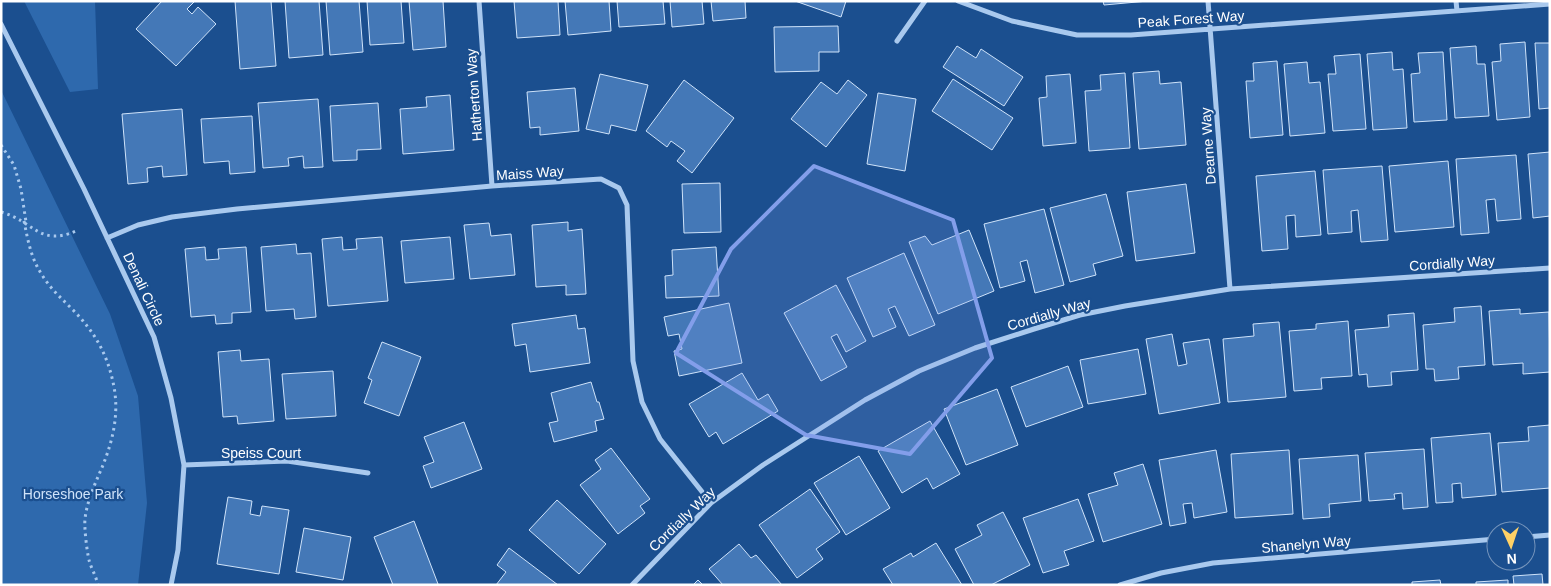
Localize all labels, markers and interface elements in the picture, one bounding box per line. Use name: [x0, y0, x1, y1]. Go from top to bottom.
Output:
street label: Peak Forest Way: [1137, 7, 1245, 31]
street label: Hatherton Way: [463, 48, 485, 142]
street label: Dearne Way: [1197, 107, 1219, 185]
street label: Maiss Way: [496, 163, 564, 183]
street label: Denali Circle: [120, 250, 168, 329]
street label: Cordially Way: [1409, 252, 1495, 274]
street label: Cordially Way: [1006, 294, 1092, 334]
street label: Speiss Court: [221, 445, 301, 461]
street label: Cordially Way: [646, 483, 718, 555]
park label: Horseshoe Park: [23, 486, 124, 502]
north arrow: [1486, 521, 1536, 571]
street label: Shanelyn Way: [1261, 532, 1351, 556]
text: N: [1506, 551, 1517, 567]

